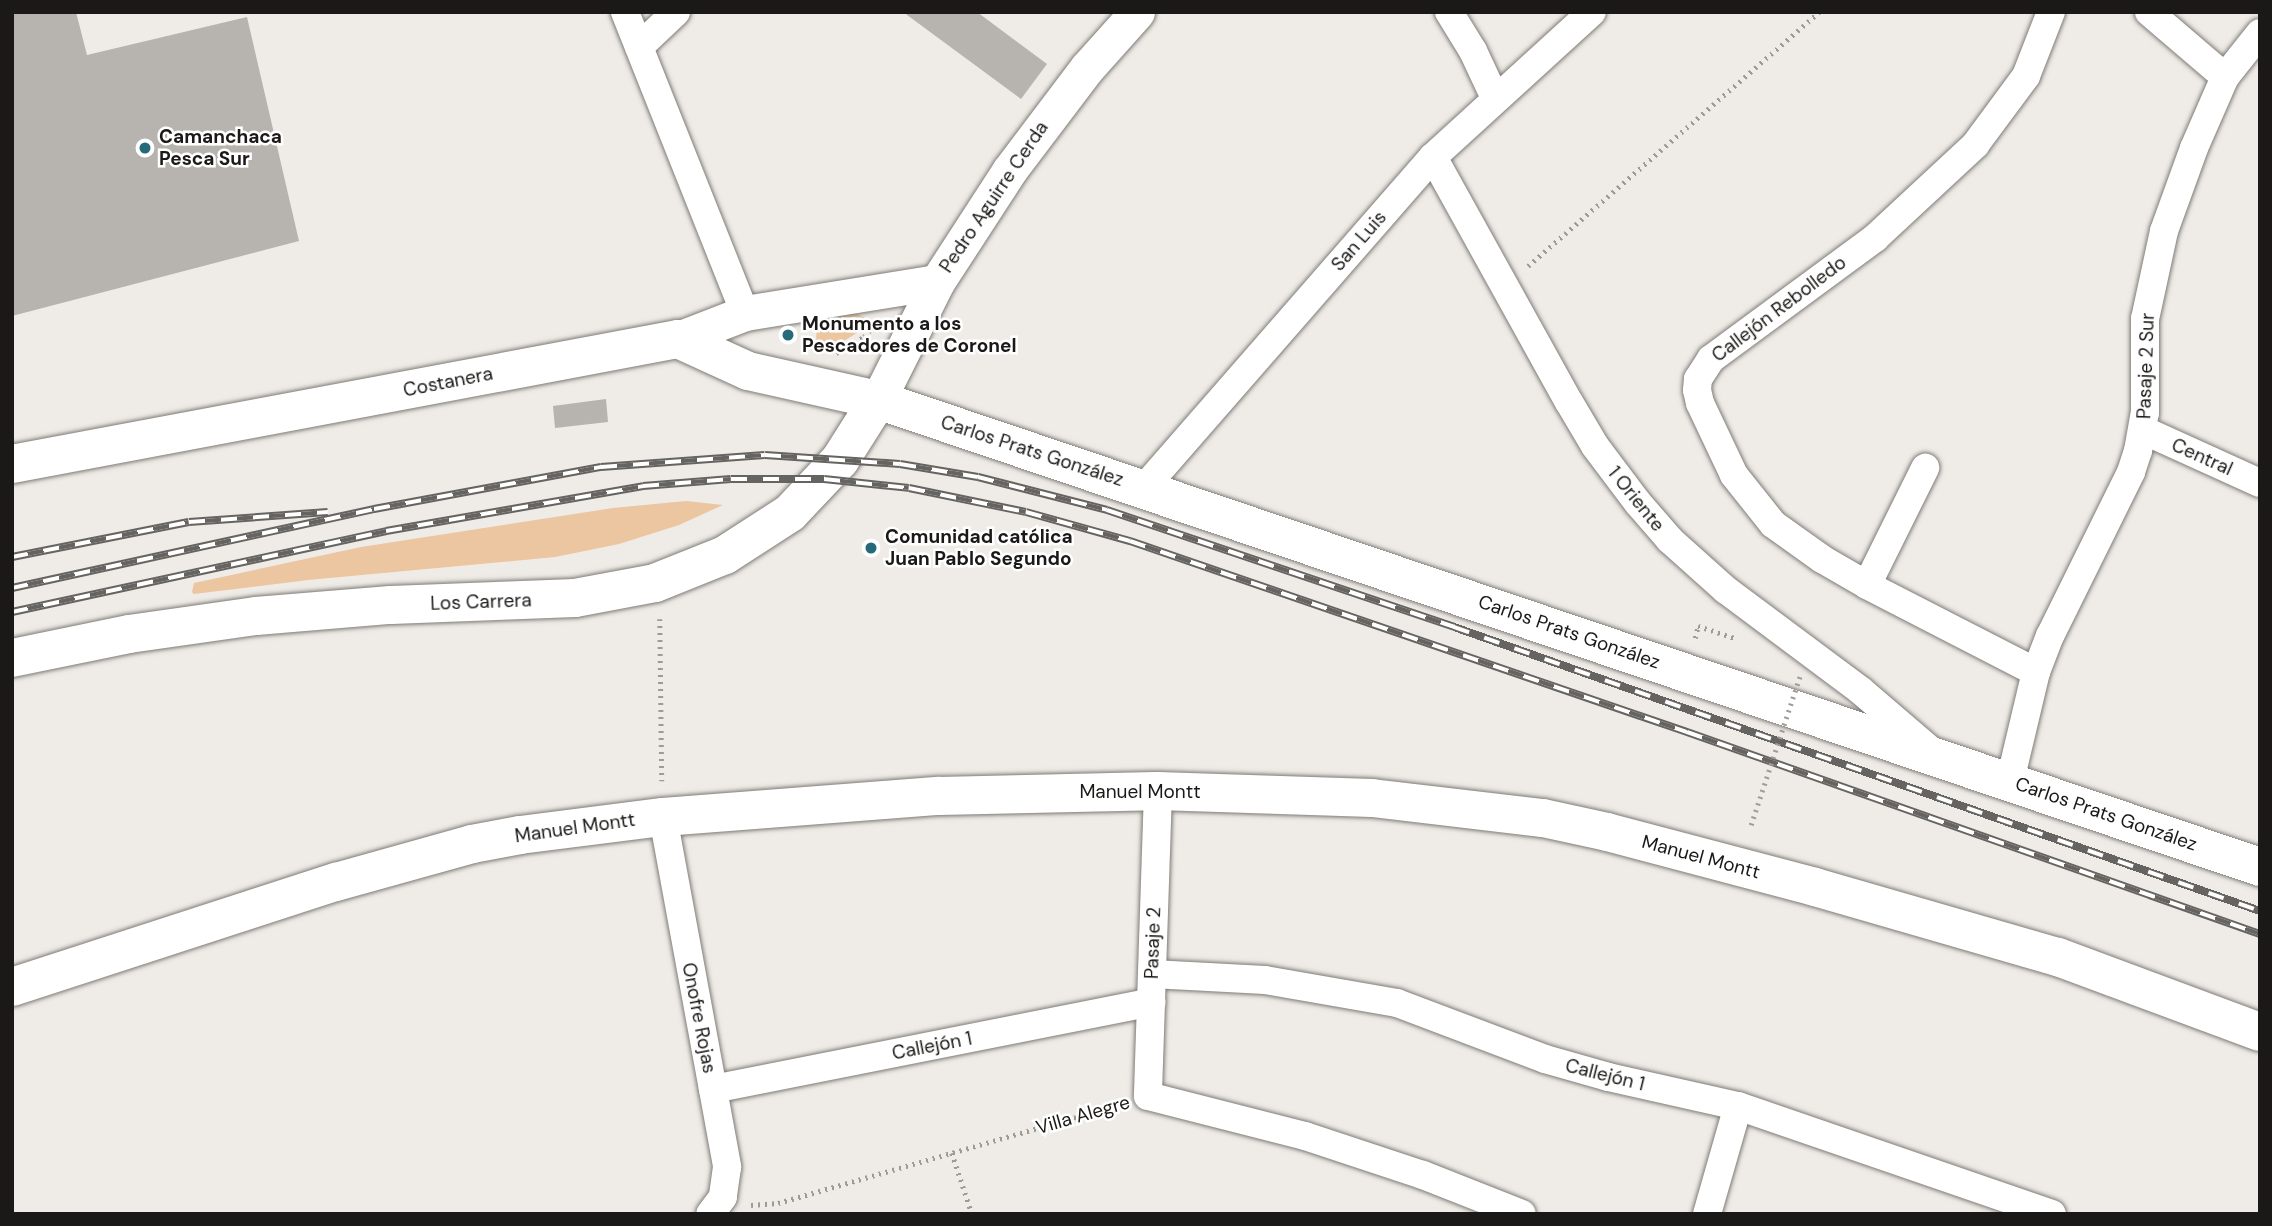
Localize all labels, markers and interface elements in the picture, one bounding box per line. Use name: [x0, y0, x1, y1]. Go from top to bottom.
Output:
street label: Pedro Aguirre Cerda: [935, 117, 1053, 277]
place label: Camanchaca Pesca Sur: [159, 126, 282, 170]
marker: Camanchaca Pesca Sur: [137, 140, 153, 156]
street label: San Luis: [1327, 206, 1391, 276]
street label: Callejón Rebolledo: [1707, 251, 1851, 367]
place label: Monumento a los Pescadores de Coronel: [802, 313, 1016, 357]
street label: Pasaje 2 Sur: [2133, 313, 2159, 419]
marker: Monumento a los Pescadores de Coronel: [780, 327, 796, 343]
street label: Costanera: [401, 362, 495, 402]
street label: Carlos Prats González: [938, 411, 1126, 491]
street label: Central: [2168, 433, 2236, 481]
street label: 1 Oriente: [1603, 462, 1669, 536]
place label: Comunidad católica Juan Pablo Segundo: [885, 526, 1073, 570]
marker: Comunidad católica Juan Pablo Segundo: [863, 540, 879, 556]
street label: Los Carrera: [430, 589, 532, 615]
street label: Carlos Prats González: [1475, 590, 1663, 674]
street label: Carlos Prats González: [2012, 772, 2200, 856]
street label: Manuel Montt: [1079, 781, 1201, 803]
street label: Manuel Montt: [513, 808, 637, 848]
street label: Manuel Montt: [1639, 830, 1763, 884]
street label: Pasaje 2: [1140, 907, 1166, 979]
street label: Onofre Rojas: [677, 961, 721, 1075]
street label: Callejón 1: [890, 1027, 974, 1065]
street label: Callejón 1: [1563, 1054, 1647, 1096]
street label: Villa Alegre: [1033, 1091, 1133, 1139]

